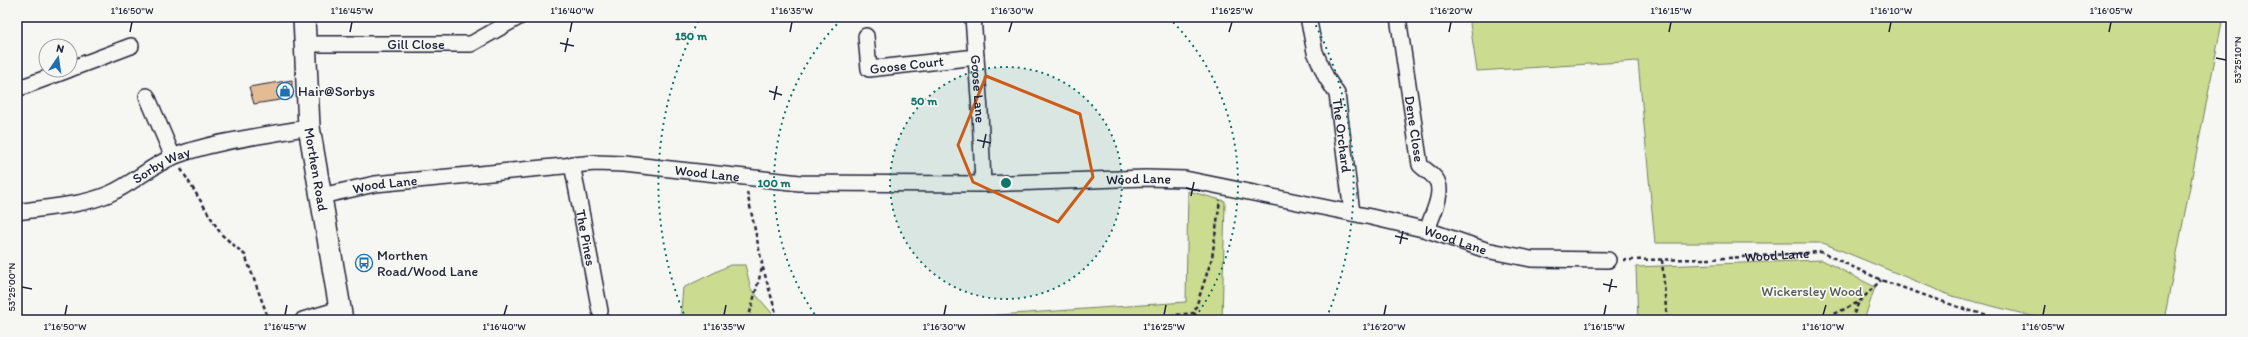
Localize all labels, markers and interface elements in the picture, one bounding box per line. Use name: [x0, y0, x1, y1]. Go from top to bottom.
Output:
text: 1°16'50"W: [111, 4, 154, 17]
text: 1°16'45"W: [331, 4, 374, 17]
text: 1°16'40"W: [550, 4, 594, 17]
text: 1°16'35"W: [771, 4, 814, 17]
text: 1°16'30"W: [990, 4, 1034, 17]
text: 1°16'25"W: [1211, 4, 1253, 17]
text: 1°16'20"W: [1430, 4, 1473, 17]
text: 1°16'15"W: [1650, 4, 1692, 17]
text: 1°16'10"W: [1870, 4, 1913, 17]
text: 1°16'05"W: [2090, 4, 2133, 17]
text: 150 m: [675, 29, 708, 43]
street label: Gill Close: [387, 36, 445, 53]
text: 53°25'10"N: [2231, 36, 2244, 84]
north arrow: [38, 38, 78, 78]
text: N: [55, 42, 65, 56]
street label: Goose Court: [869, 53, 945, 78]
street label: Goose Lane: [967, 54, 989, 124]
shop icon: Hair@Sorbys: [275, 81, 295, 101]
place label: Hair@Sorbys: [298, 83, 375, 100]
text: 50 m: [911, 94, 938, 108]
street label: Dene Close: [1401, 95, 1427, 163]
street label: The Orchard: [1329, 97, 1355, 174]
street label: Morthen Road: [300, 126, 331, 213]
street label: Sorby Way: [129, 143, 193, 188]
street label: Wood Lane: [674, 162, 741, 185]
street label: Wood Lane: [1106, 170, 1172, 188]
street label: Wood Lane: [351, 172, 418, 198]
text: 100 m: [757, 176, 791, 190]
centre of rings: [999, 176, 1013, 190]
street label: The Pines: [572, 208, 599, 268]
street label: Wood Lane: [1422, 222, 1489, 259]
street label: Wood Lane: [1744, 245, 1810, 266]
place label: Morthen Road/Wood Lane: [377, 247, 478, 280]
bus stop icon: Morthen Road/Wood Lane: [354, 253, 374, 273]
text: 53°25'00"N: [5, 262, 18, 311]
park label: Wickersley Wood: [1761, 283, 1863, 300]
text: 1°16'50"W: [44, 320, 87, 333]
text: 1°16'45"W: [264, 320, 307, 333]
text: 1°16'40"W: [482, 320, 526, 333]
text: 1°16'35"W: [703, 320, 746, 333]
text: 1°16'30"W: [922, 320, 966, 333]
text: 1°16'25"W: [1143, 320, 1185, 333]
text: 1°16'20"W: [1363, 320, 1406, 333]
text: 1°16'15"W: [1583, 320, 1625, 333]
text: 1°16'10"W: [1802, 320, 1845, 333]
text: 1°16'05"W: [2022, 320, 2065, 333]

